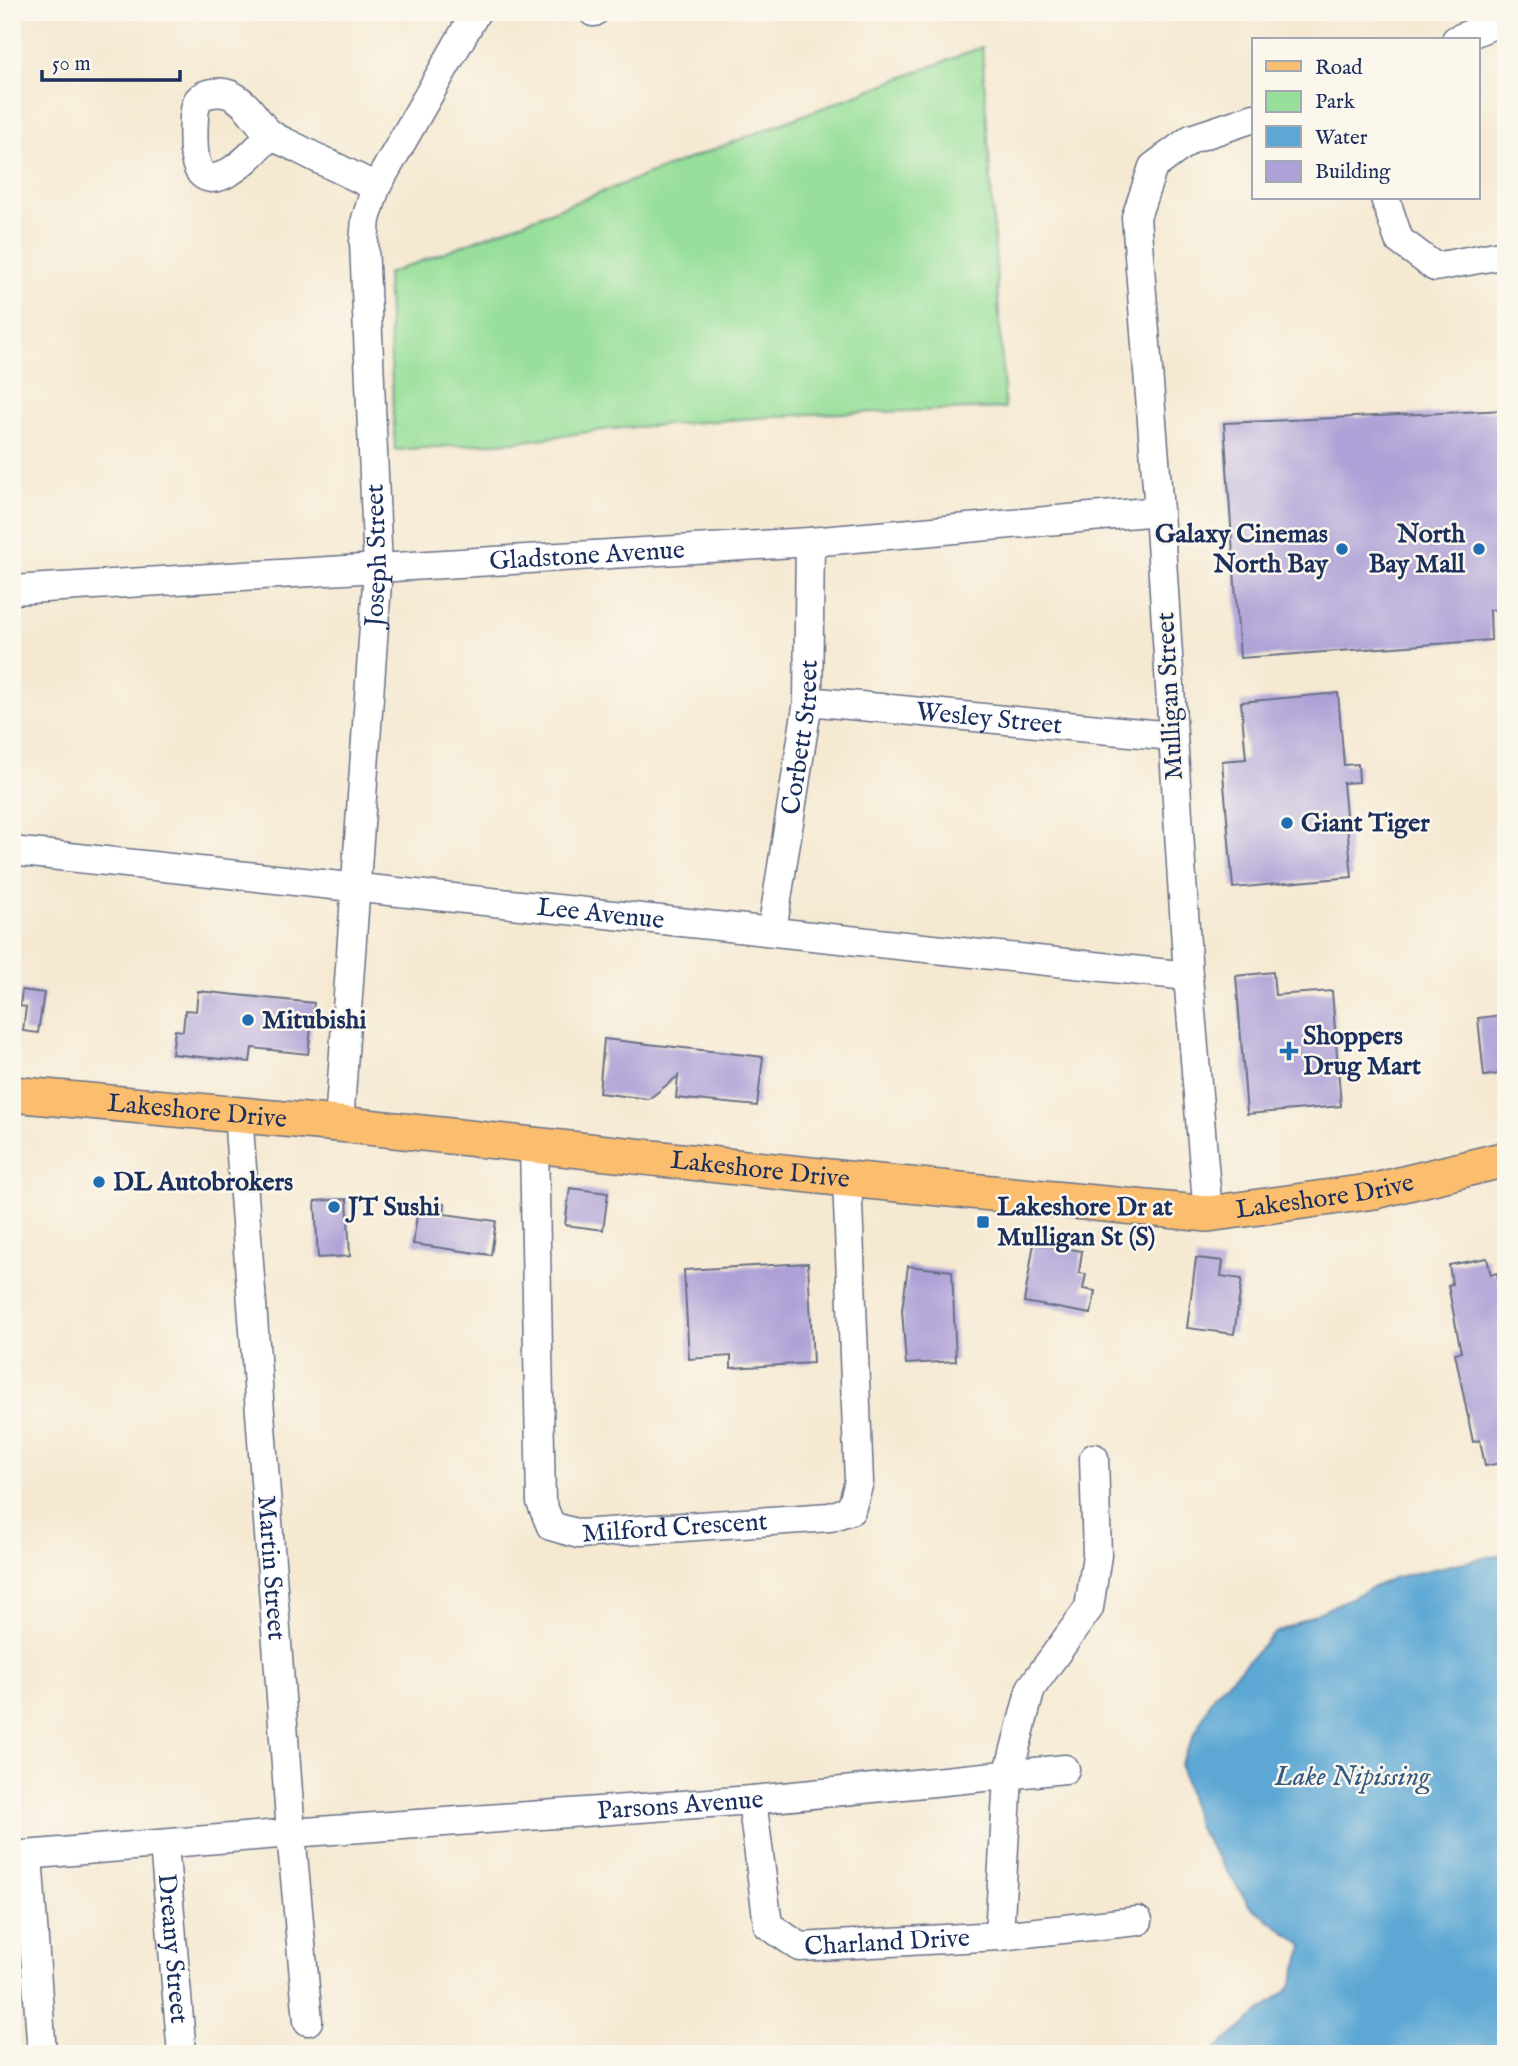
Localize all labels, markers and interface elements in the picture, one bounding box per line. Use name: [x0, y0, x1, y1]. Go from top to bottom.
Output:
scale bar: [42, 38, 180, 82]
legend: [1252, 38, 1480, 200]
text: 50 m: [52, 51, 91, 78]
text: Road: [1315, 55, 1363, 82]
text: Park: [1315, 89, 1356, 116]
text: Water: [1315, 125, 1368, 152]
text: Building: [1315, 159, 1391, 186]
street label: Joseph Street: [357, 483, 395, 631]
place label: Galaxy Cinemas North Bay: [1155, 518, 1329, 581]
place label: North Bay Mall: [1368, 518, 1466, 581]
street label: Gladstone Avenue: [488, 533, 686, 578]
marker: Galaxy Cinemas North Bay: [1334, 541, 1350, 557]
marker: North Bay Mall: [1471, 541, 1487, 557]
street label: Mulligan Street: [1149, 611, 1191, 781]
street label: Corbett Street: [774, 659, 825, 817]
street label: Wesley Street: [915, 695, 1064, 742]
place label: Giant Tiger: [1301, 807, 1430, 840]
marker: Giant Tiger: [1279, 815, 1295, 831]
street label: Lee Avenue: [535, 890, 666, 937]
place label: Mitubishi: [262, 1004, 366, 1037]
marker: Mitubishi: [240, 1012, 256, 1028]
place label: Shoppers Drug Mart: [1303, 1020, 1421, 1083]
marker: Shoppers Drug Mart: [1281, 1043, 1297, 1059]
street label: Lakeshore Drive: [106, 1086, 288, 1136]
street label: Lakeshore Drive: [669, 1144, 851, 1196]
place label: DL Autobrokers: [113, 1166, 293, 1199]
street label: Lakeshore Drive: [1233, 1166, 1417, 1227]
marker: DL Autobrokers: [91, 1174, 107, 1190]
place label: JT Sushi: [345, 1191, 440, 1224]
place label: Lakeshore Dr at Mulligan St (S): [997, 1191, 1173, 1254]
marker: JT Sushi: [326, 1199, 342, 1215]
marker: Lakeshore Dr at Mulligan St (S): [975, 1214, 991, 1230]
street label: Martin Street: [250, 1494, 293, 1642]
street label: Milford Crescent: [581, 1505, 768, 1550]
water label: Lake Nipissing: [1273, 1760, 1431, 1795]
street label: Parsons Avenue: [596, 1782, 765, 1828]
street label: Dreany Street: [150, 1872, 196, 2025]
street label: Charland Drive: [803, 1921, 971, 1963]

